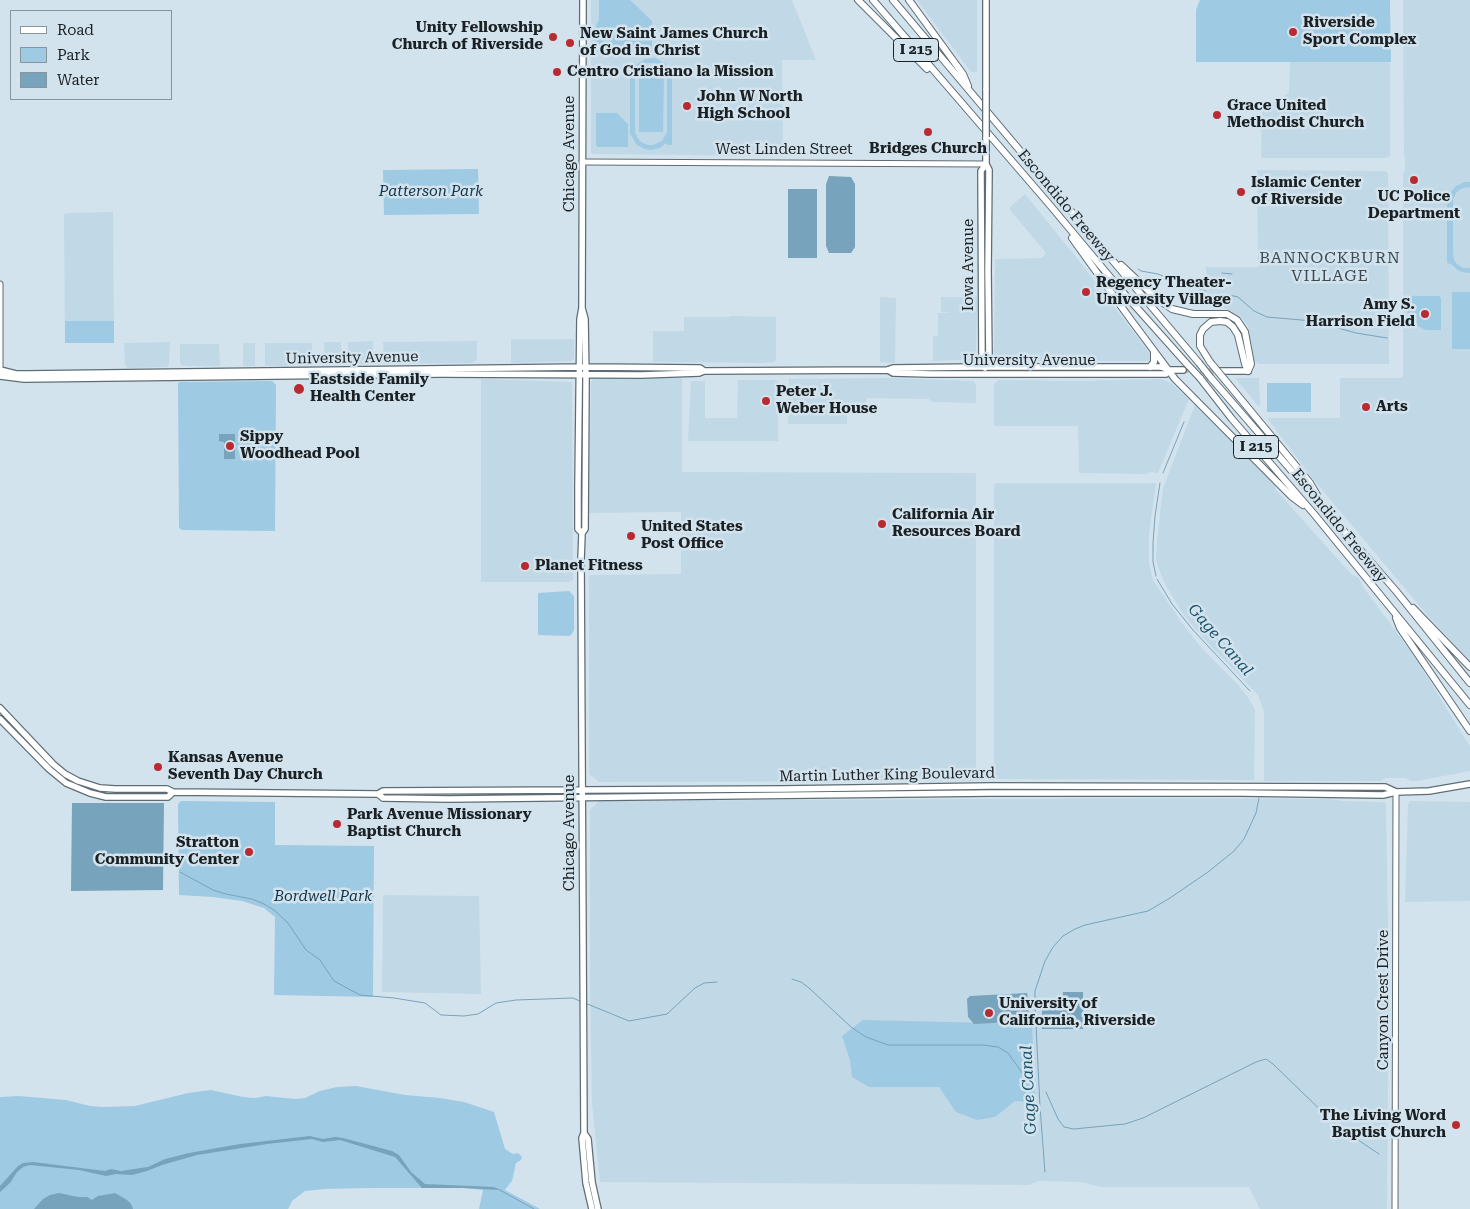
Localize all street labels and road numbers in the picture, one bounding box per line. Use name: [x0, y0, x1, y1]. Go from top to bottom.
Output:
road number: I 215: [894, 38, 938, 62]
street label: Chicago Avenue: [561, 96, 579, 212]
street label: West Linden Street: [715, 141, 853, 159]
street label: Escondido Freeway: [1014, 146, 1118, 266]
street label: Iowa Avenue: [960, 219, 978, 311]
street label: University Avenue: [285, 348, 419, 368]
street label: University Avenue: [962, 352, 1096, 370]
road number: I 215: [1234, 436, 1278, 458]
street label: Escondido Freeway: [1288, 465, 1390, 587]
street label: Martin Luther King Boulevard: [779, 764, 995, 786]
street label: Chicago Avenue: [561, 775, 579, 891]
street label: Canyon Crest Drive: [1375, 930, 1393, 1070]

